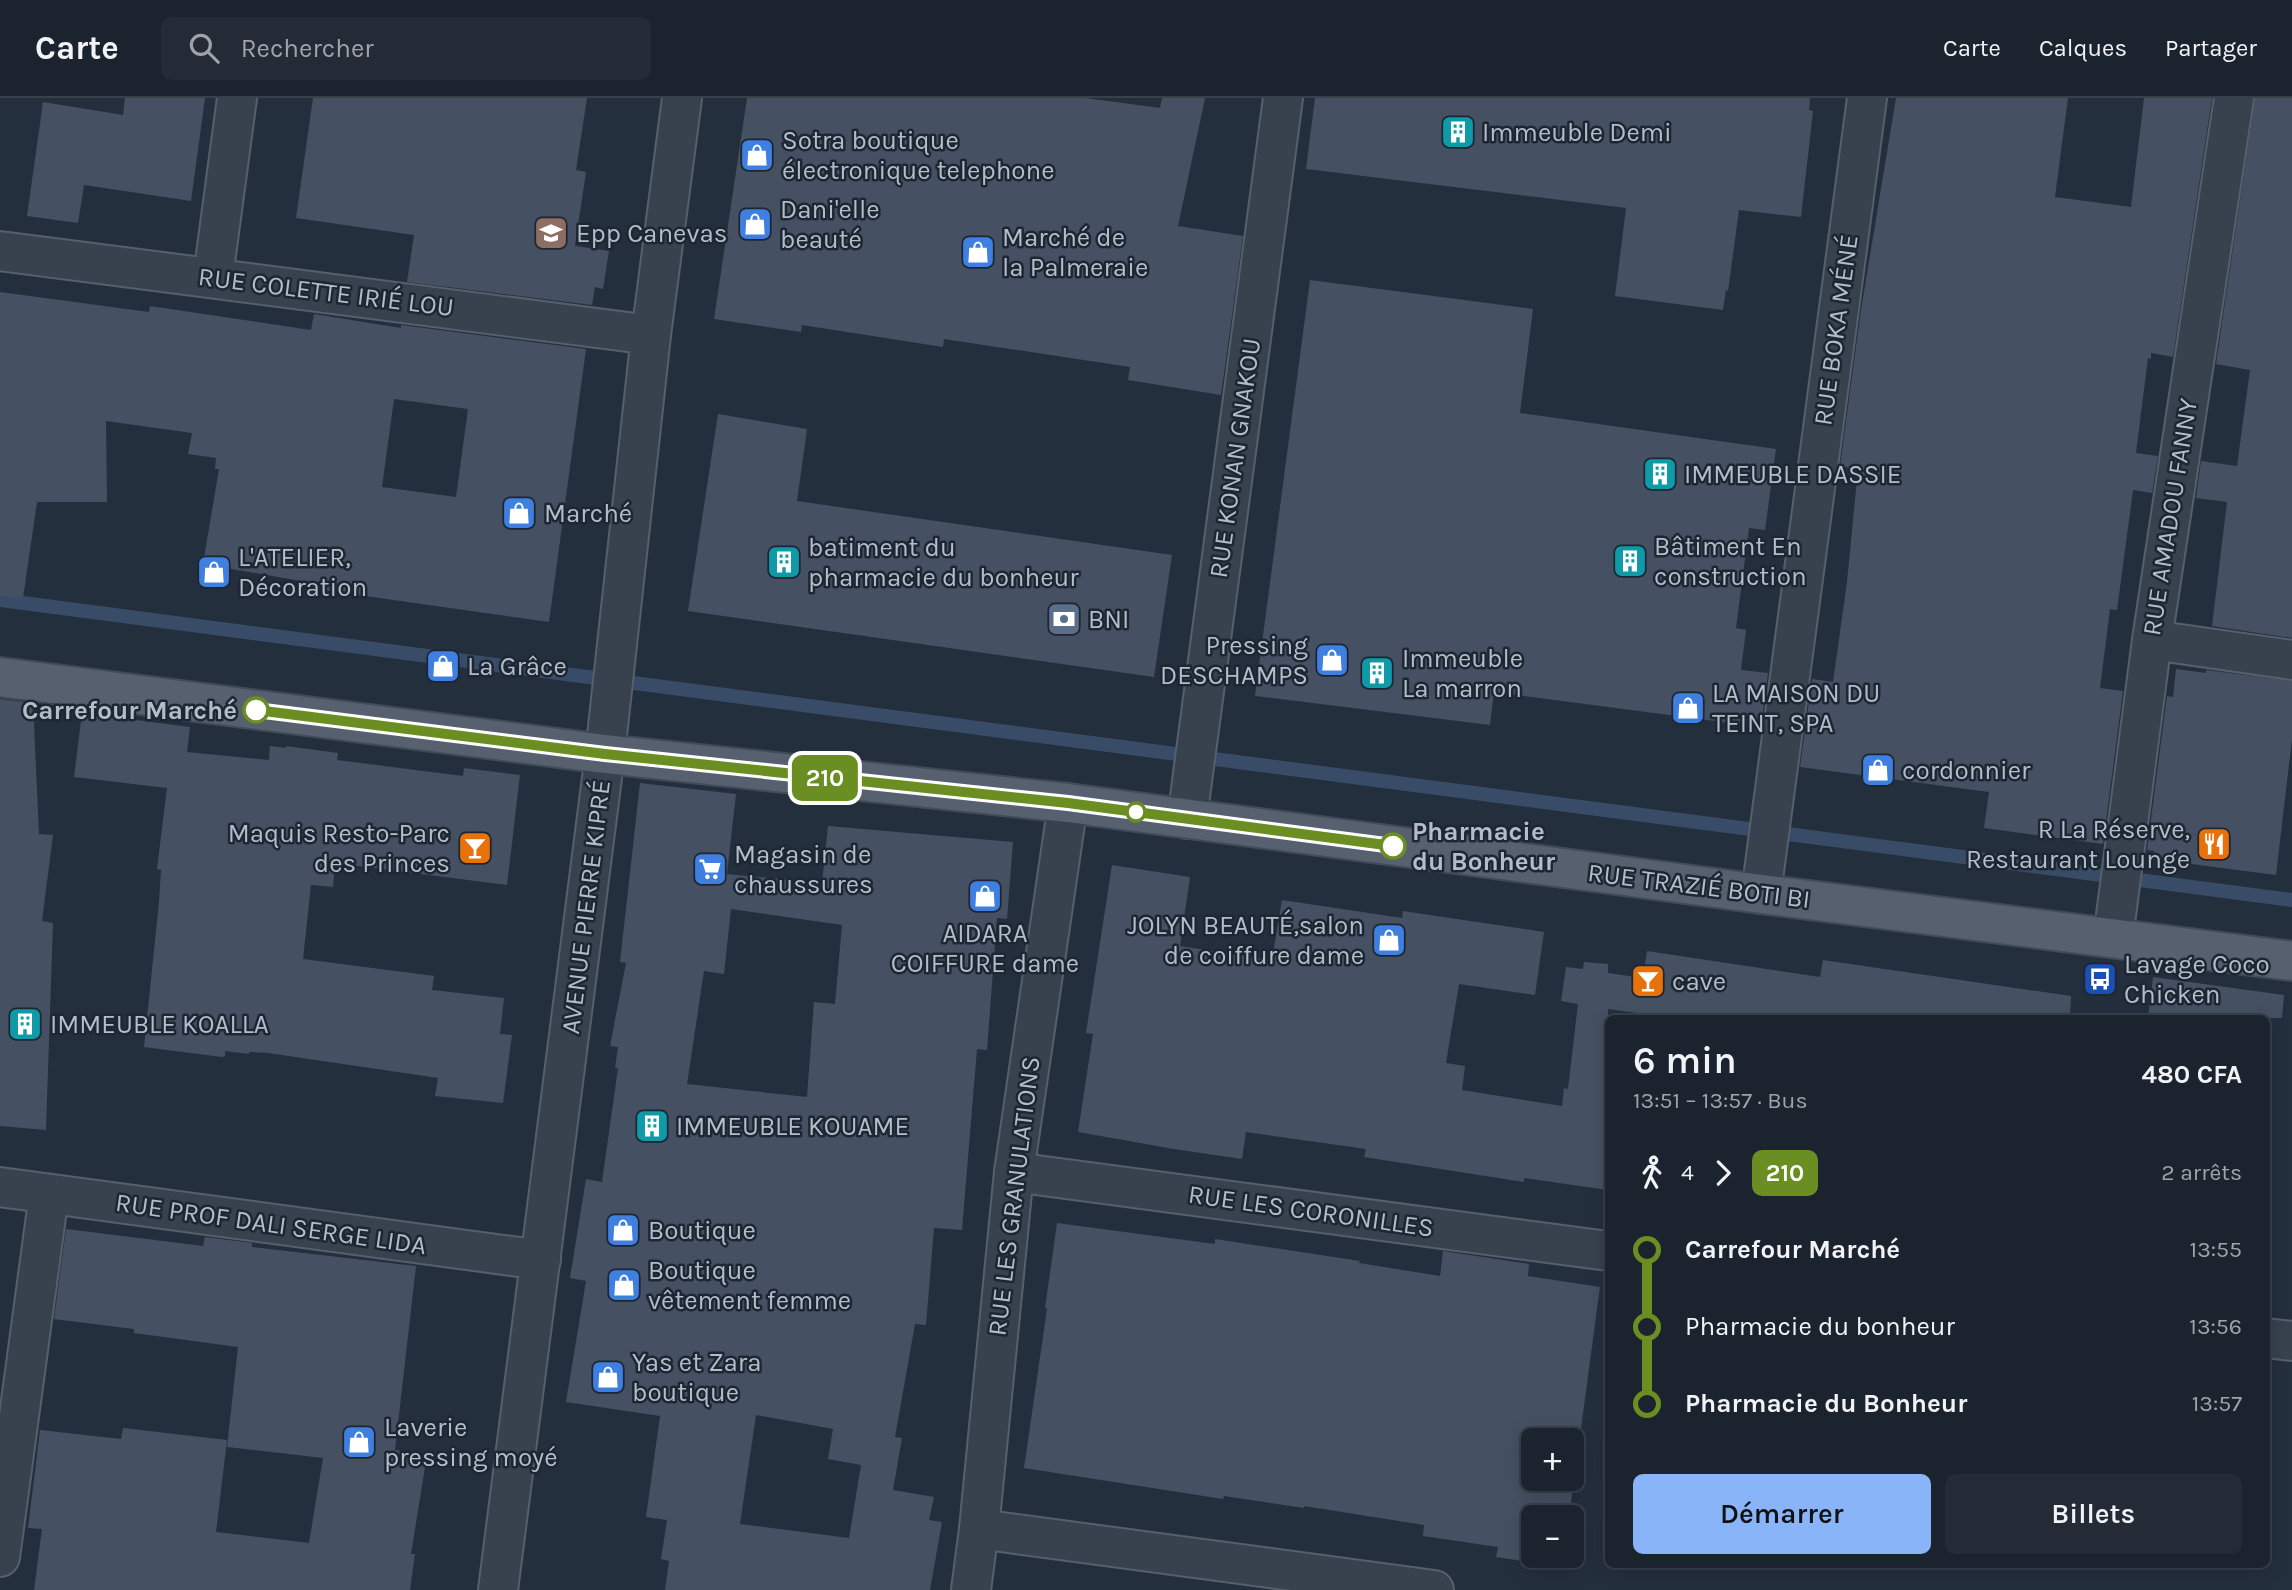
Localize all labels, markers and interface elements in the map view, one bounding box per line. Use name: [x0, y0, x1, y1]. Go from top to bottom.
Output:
search box: [161, 17, 651, 80]
text: Carte: [35, 29, 119, 67]
icon: search: [185, 29, 223, 67]
text: Rechercher: [241, 33, 374, 64]
text: Carte: [1943, 34, 2001, 62]
text: Calques: [2039, 34, 2127, 62]
text: Partager: [2165, 34, 2257, 62]
building icon: Immeuble Demi: [1439, 113, 1477, 151]
place label: Immeuble Demi: [1482, 117, 1672, 148]
place label: Sotra boutique électronique telephone: [782, 125, 1055, 186]
shop icon: Sotra boutique électronique telephone: [738, 136, 776, 174]
place label: Dani'elle beauté: [780, 194, 880, 255]
shop icon: Dani'elle beauté: [736, 205, 774, 243]
school or university icon: Epp Canevas: [532, 214, 570, 252]
place label: Epp Canevas: [576, 218, 728, 249]
place label: Marché de la Palmeraie: [1002, 222, 1148, 283]
street label: RUE BOKA MÉNÉ: [1806, 232, 1865, 428]
shop icon: Marché de la Palmeraie: [959, 233, 997, 271]
street label: RUE COLETTE IRIÉ LOU: [196, 260, 456, 323]
street label: RUE KONAN GNAKOU: [1203, 336, 1267, 580]
street label: RUE AMADOU FANNY: [2136, 396, 2204, 638]
building icon: IMMEUBLE DASSIE: [1641, 455, 1679, 493]
place label: IMMEUBLE DASSIE: [1684, 459, 1901, 490]
shop icon: Marché: [500, 494, 538, 532]
place label: Marché: [544, 498, 632, 529]
place label: Bâtiment En construction: [1654, 531, 1807, 592]
place label: batiment du pharmacie du bonheur: [808, 532, 1079, 593]
place label: L'ATELIER, Décoration: [238, 542, 367, 603]
building icon: Bâtiment En construction: [1611, 542, 1649, 580]
building icon: batiment du pharmacie du bonheur: [765, 543, 803, 581]
shop icon: L'ATELIER, Décoration: [195, 553, 233, 591]
bank icon: BNI: [1045, 600, 1083, 638]
place label: BNI: [1088, 604, 1129, 635]
place label: Pressing DESCHAMPS: [1160, 630, 1308, 691]
shop icon: Pressing DESCHAMPS: [1313, 641, 1351, 679]
place label: Immeuble La marron: [1402, 643, 1523, 704]
shop icon: La Grâce: [424, 647, 462, 685]
place label: La Grâce: [467, 651, 567, 682]
building icon: Immeuble La marron: [1358, 654, 1396, 692]
place label: LA MAISON DU TEINT, SPA: [1712, 678, 1880, 739]
shop icon: LA MAISON DU TEINT, SPA: [1669, 689, 1707, 727]
place label: Carrefour Marché: [22, 695, 237, 726]
marker: Carrefour Marché: [243, 697, 269, 723]
shop icon: cordonnier: [1859, 751, 1897, 789]
line badge: 210: [785, 755, 865, 801]
place label: cordonnier: [1902, 755, 2031, 786]
text: 210: [806, 764, 844, 792]
street label: AVENUE PIERRE KIPRÉ: [554, 778, 617, 1036]
unlabelled marker: [1126, 802, 1146, 822]
place label: R La Réserve, Restaurant Lounge: [1966, 814, 2190, 875]
place label: Pharmacie du Bonheur: [1412, 816, 1556, 877]
place label: Maquis Resto-Parc des Princes: [228, 818, 450, 879]
restaurant icon: R La Réserve, Restaurant Lounge: [2195, 825, 2233, 863]
bar icon: Maquis Resto-Parc des Princes: [456, 829, 494, 867]
marker: Pharmacie du Bonheur: [1380, 833, 1406, 859]
place label: Magasin de chaussures: [734, 839, 873, 900]
supermarket icon: Magasin de chaussures: [691, 850, 729, 888]
street label: RUE TRAZIÉ BOTI BI: [1586, 856, 1812, 915]
shop icon: AIDARA COIFFURE dame: [966, 877, 1004, 915]
place label: JOLYN BEAUTÉ,salon de coiffure dame: [1127, 909, 1364, 971]
place label: AIDARA COIFFURE dame: [891, 918, 1079, 979]
shop icon: JOLYN BEAUTÉ,salon de coiffure dame: [1370, 921, 1408, 959]
place label: Lavage Coco Chicken: [2124, 949, 2270, 1010]
bus stop icon: Lavage Coco Chicken: [2081, 960, 2119, 998]
bar icon: cave: [1629, 962, 1667, 1000]
place label: cave: [1672, 966, 1726, 997]
building icon: IMMEUBLE KOALLA: [6, 1005, 44, 1043]
place label: IMMEUBLE KOALLA: [50, 1009, 269, 1040]
text: 6 min: [1633, 1038, 1737, 1083]
street label: RUE LES GRANULATIONS: [981, 1054, 1047, 1338]
text: 480 CFA: [2141, 1059, 2242, 1090]
text: 13:51 – 13:57 · Bus: [1633, 1087, 1807, 1114]
building icon: IMMEUBLE KOUAME: [633, 1107, 671, 1145]
place label: IMMEUBLE KOUAME: [676, 1111, 909, 1142]
icon: walk: [1633, 1154, 1671, 1192]
icon: forward: [1704, 1154, 1742, 1192]
text: 4: [1681, 1159, 1694, 1186]
text: 210: [1766, 1159, 1804, 1187]
text: 2 arrêts: [2161, 1159, 2242, 1186]
street label: RUE LES CORONILLES: [1186, 1178, 1436, 1244]
street label: RUE PROF DALI SERGE LIDA: [114, 1187, 428, 1261]
shop icon: Boutique: [604, 1211, 642, 1249]
place label: Boutique: [648, 1215, 756, 1246]
text: Carrefour Marché: [1685, 1234, 1900, 1265]
text: 13:55: [2190, 1236, 2242, 1263]
place label: Boutique vêtement femme: [648, 1255, 851, 1316]
shop icon: Boutique vêtement femme: [605, 1266, 643, 1304]
text: Pharmacie du bonheur: [1685, 1311, 1955, 1342]
text: 13:56: [2189, 1313, 2242, 1340]
place label: Yas et Zara boutique: [632, 1347, 762, 1408]
shop icon: Yas et Zara boutique: [589, 1358, 627, 1396]
text: Pharmacie du Bonheur: [1685, 1388, 1967, 1419]
text: 13:57: [2192, 1390, 2242, 1417]
place label: Laverie pressing moyé: [384, 1412, 558, 1473]
shop icon: Laverie pressing moyé: [340, 1423, 378, 1461]
map controls: [1521, 1428, 1584, 1568]
button: +: [1521, 1428, 1584, 1491]
button: Démarrer: [1633, 1474, 1931, 1554]
button: Billets: [1945, 1474, 2242, 1554]
button: −: [1521, 1505, 1584, 1568]

